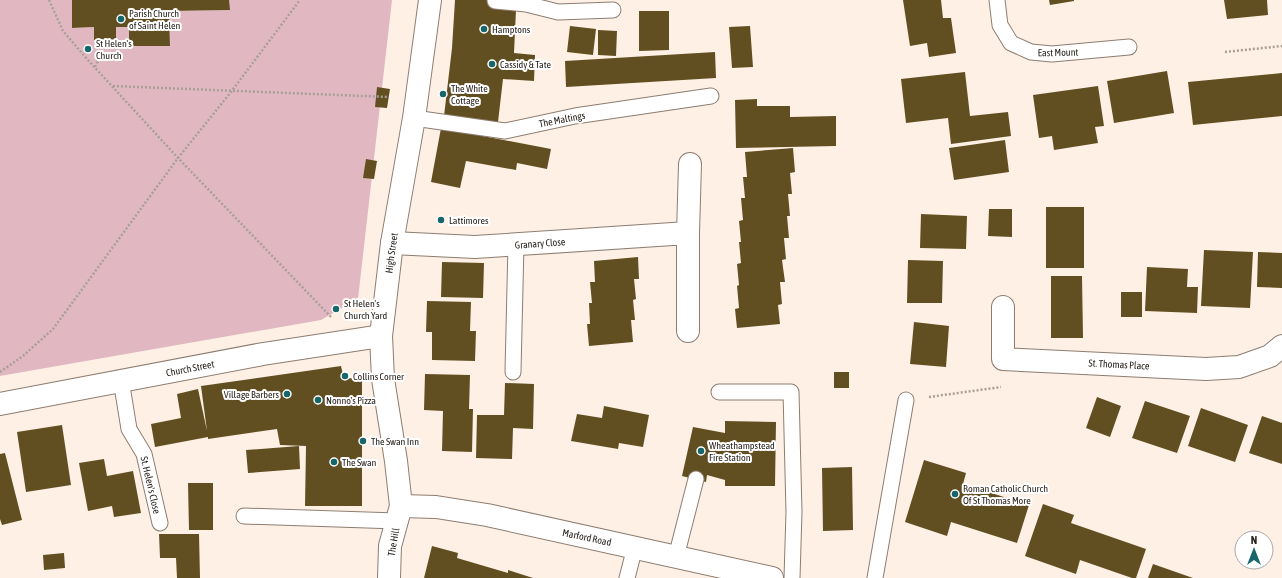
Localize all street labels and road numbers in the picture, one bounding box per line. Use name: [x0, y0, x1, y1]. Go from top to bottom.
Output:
street label: East Mount: [1038, 47, 1079, 58]
street label: The Maltings: [538, 110, 587, 129]
street label: High Street: [383, 232, 400, 274]
street label: Granary Close: [514, 236, 566, 251]
street label: St. Thomas Place: [1088, 357, 1150, 372]
street label: Church Street: [165, 358, 215, 379]
street label: St. Helen's Close: [139, 455, 163, 515]
street label: The Hill: [386, 527, 401, 557]
street label: Marford Road: [561, 527, 613, 548]

